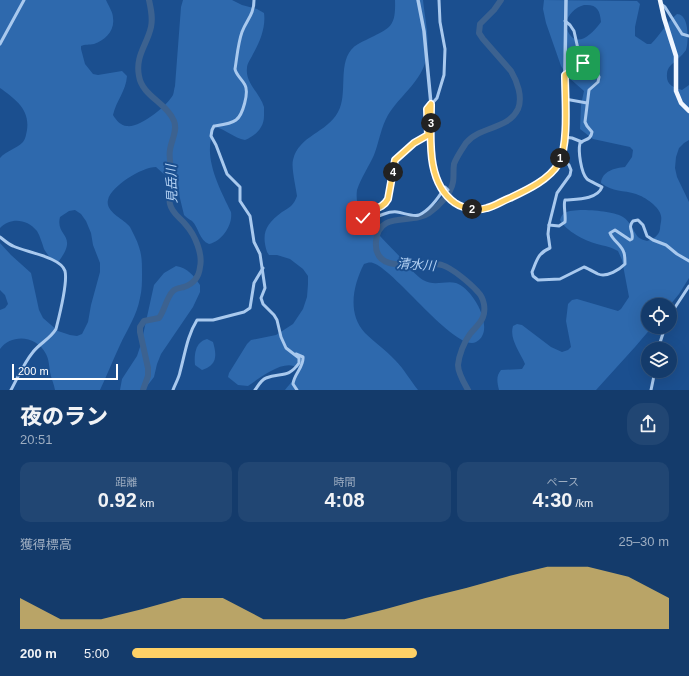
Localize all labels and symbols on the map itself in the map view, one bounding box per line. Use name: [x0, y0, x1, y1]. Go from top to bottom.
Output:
pin: [566, 46, 600, 80]
pin: 3: [421, 113, 441, 133]
pin: 1: [550, 148, 570, 168]
water label: 見岳川: [163, 162, 180, 204]
pin: 4: [383, 162, 403, 182]
pin: 2: [462, 199, 482, 219]
pin: [346, 201, 380, 235]
water label: 清水川: [396, 256, 438, 273]
scale bar: [12, 362, 118, 381]

